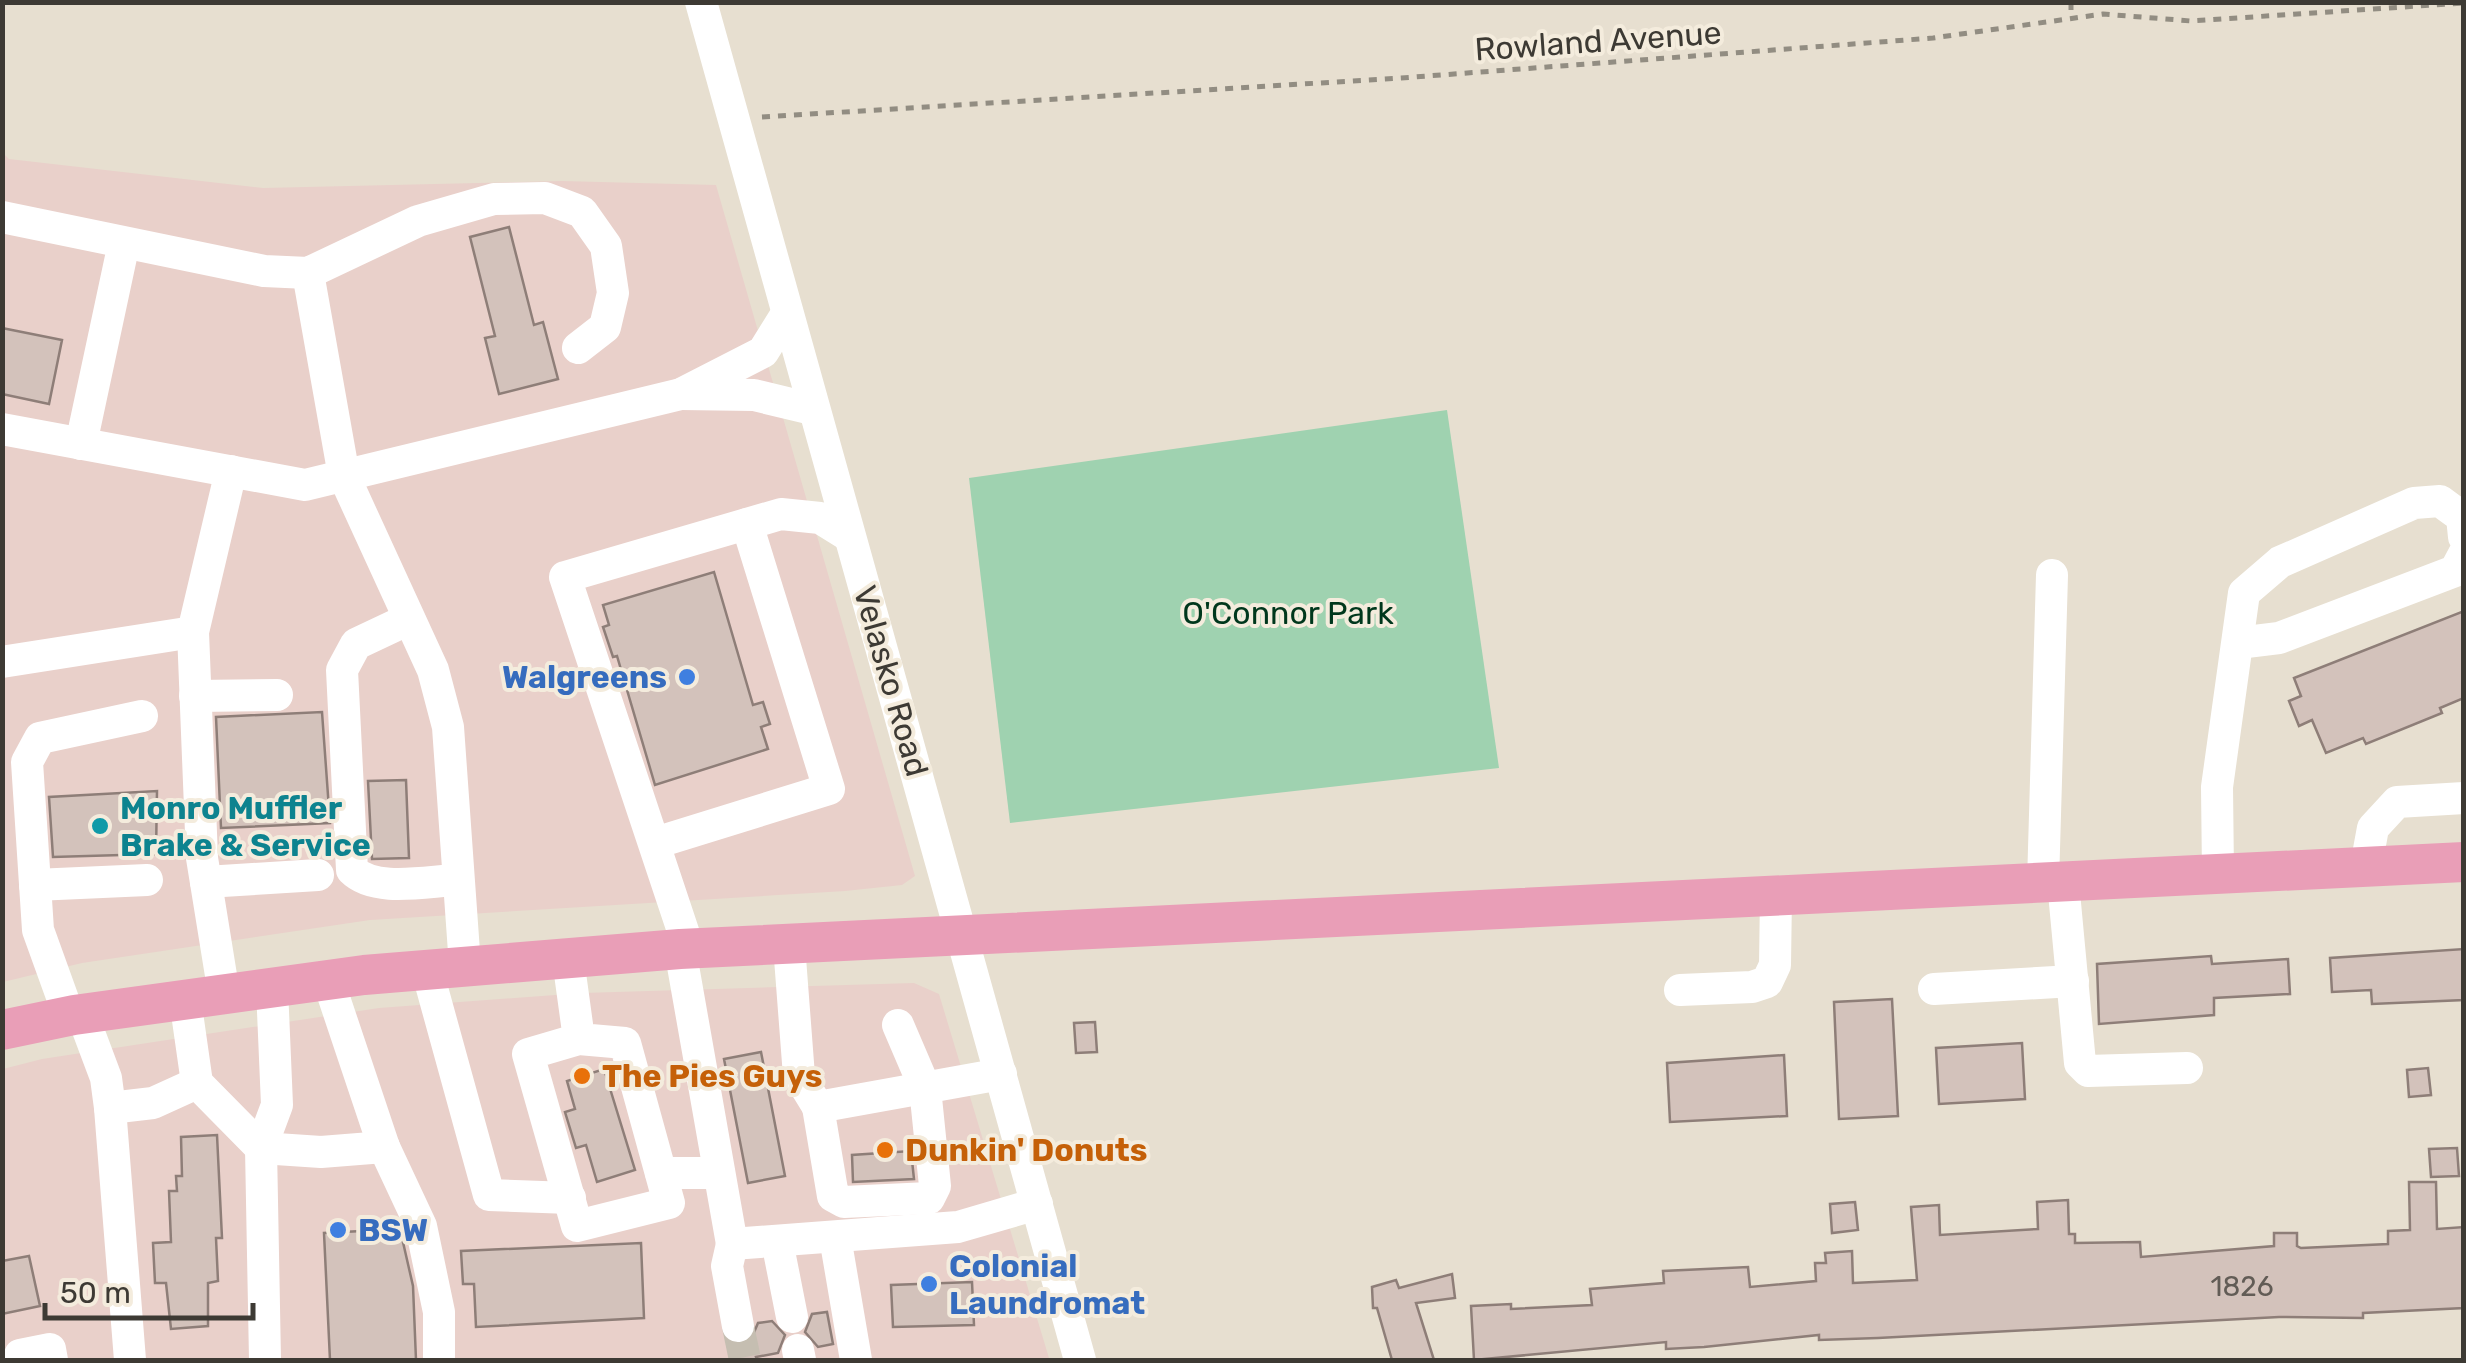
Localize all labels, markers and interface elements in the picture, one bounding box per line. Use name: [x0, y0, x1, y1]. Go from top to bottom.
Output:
street label: Rowland Avenue: [1473, 13, 1723, 69]
street label: Velasko Road: [846, 581, 936, 781]
park label: O'Connor Park: [1182, 594, 1394, 632]
place label: Walgreens: [502, 658, 667, 696]
marker: Walgreens: [676, 666, 698, 688]
place label: Monro Muffler Brake & Service: [120, 789, 371, 864]
marker: Monro Muffler Brake & Service: [89, 815, 111, 837]
place label: The Pies Guys: [602, 1057, 822, 1095]
marker: The Pies Guys: [571, 1065, 593, 1087]
place label: Dunkin' Donuts: [905, 1131, 1148, 1169]
marker: Dunkin' Donuts: [874, 1139, 896, 1161]
place label: BSW: [358, 1211, 428, 1249]
marker: BSW: [327, 1219, 349, 1241]
place label: Colonial Laundromat: [949, 1247, 1145, 1322]
scale bar: [45, 1258, 252, 1320]
house number: 1826: [2210, 1270, 2274, 1303]
marker: Colonial Laundromat: [918, 1273, 940, 1295]
text: 50 m: [60, 1275, 131, 1311]

